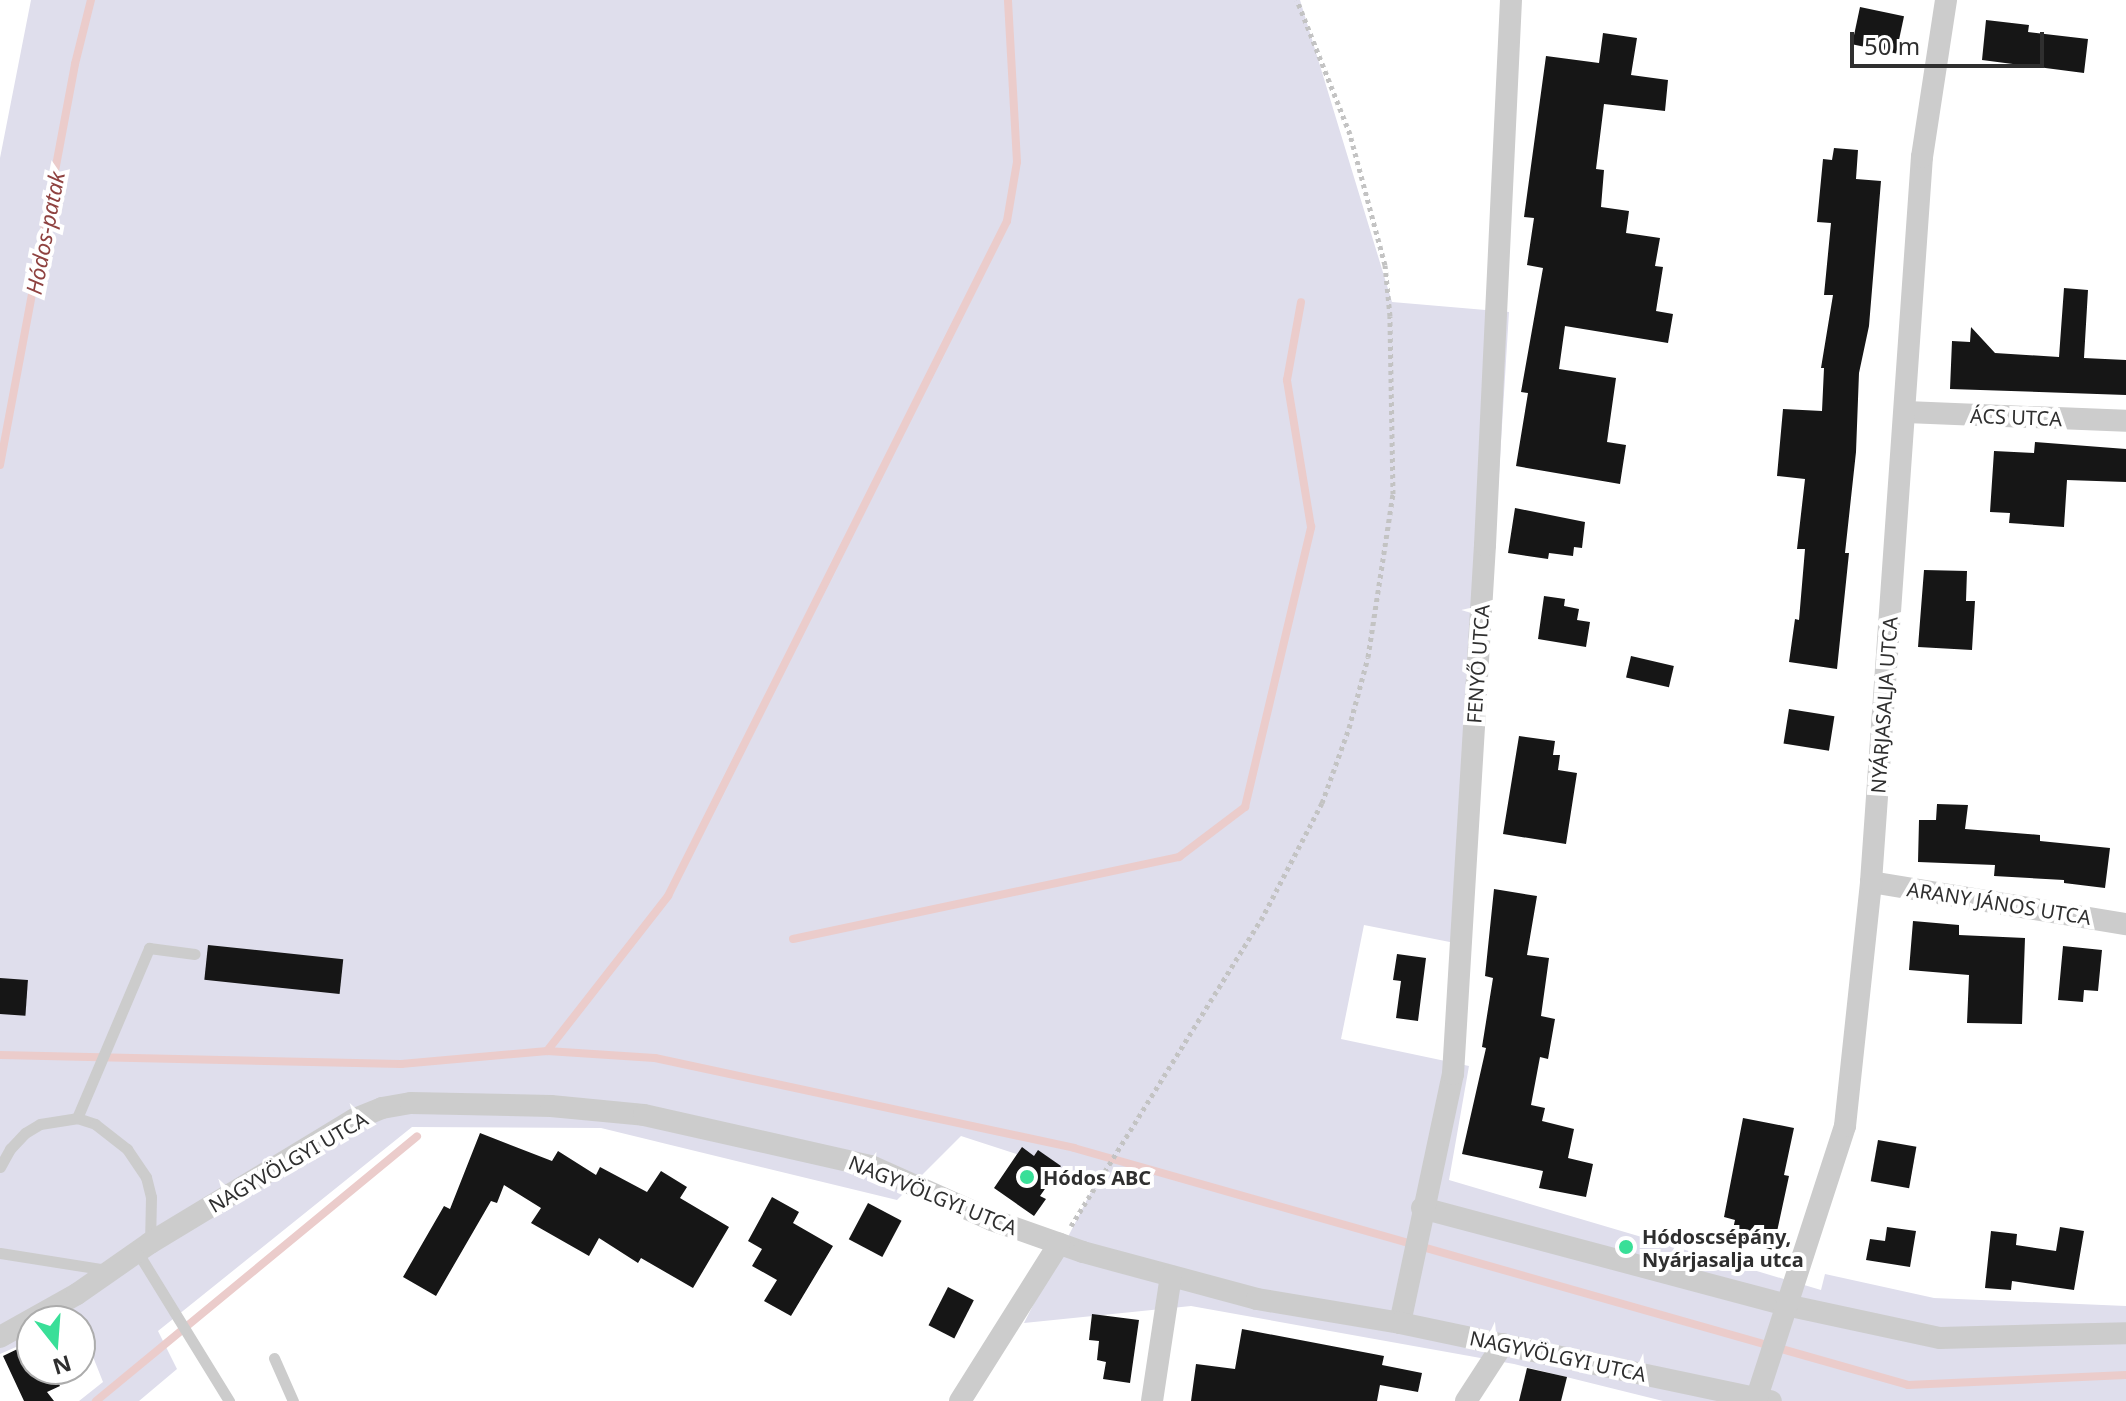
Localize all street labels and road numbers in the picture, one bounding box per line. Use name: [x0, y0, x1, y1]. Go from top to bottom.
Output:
street label: ÁCS UTCA: [1970, 403, 2062, 431]
street label: FENYŐ UTCA: [1462, 604, 1494, 724]
street label: NYÁRJASALJA UTCA: [1866, 616, 1902, 794]
street label: ARANY JÁNOS UTCA: [1905, 877, 2093, 929]
street label: NAGYVÖLGYI UTCA: [204, 1107, 372, 1217]
street label: NAGYVÖLGYI UTCA: [845, 1150, 1021, 1240]
street label: NAGYVÖLGYI UTCA: [1468, 1326, 1648, 1386]

